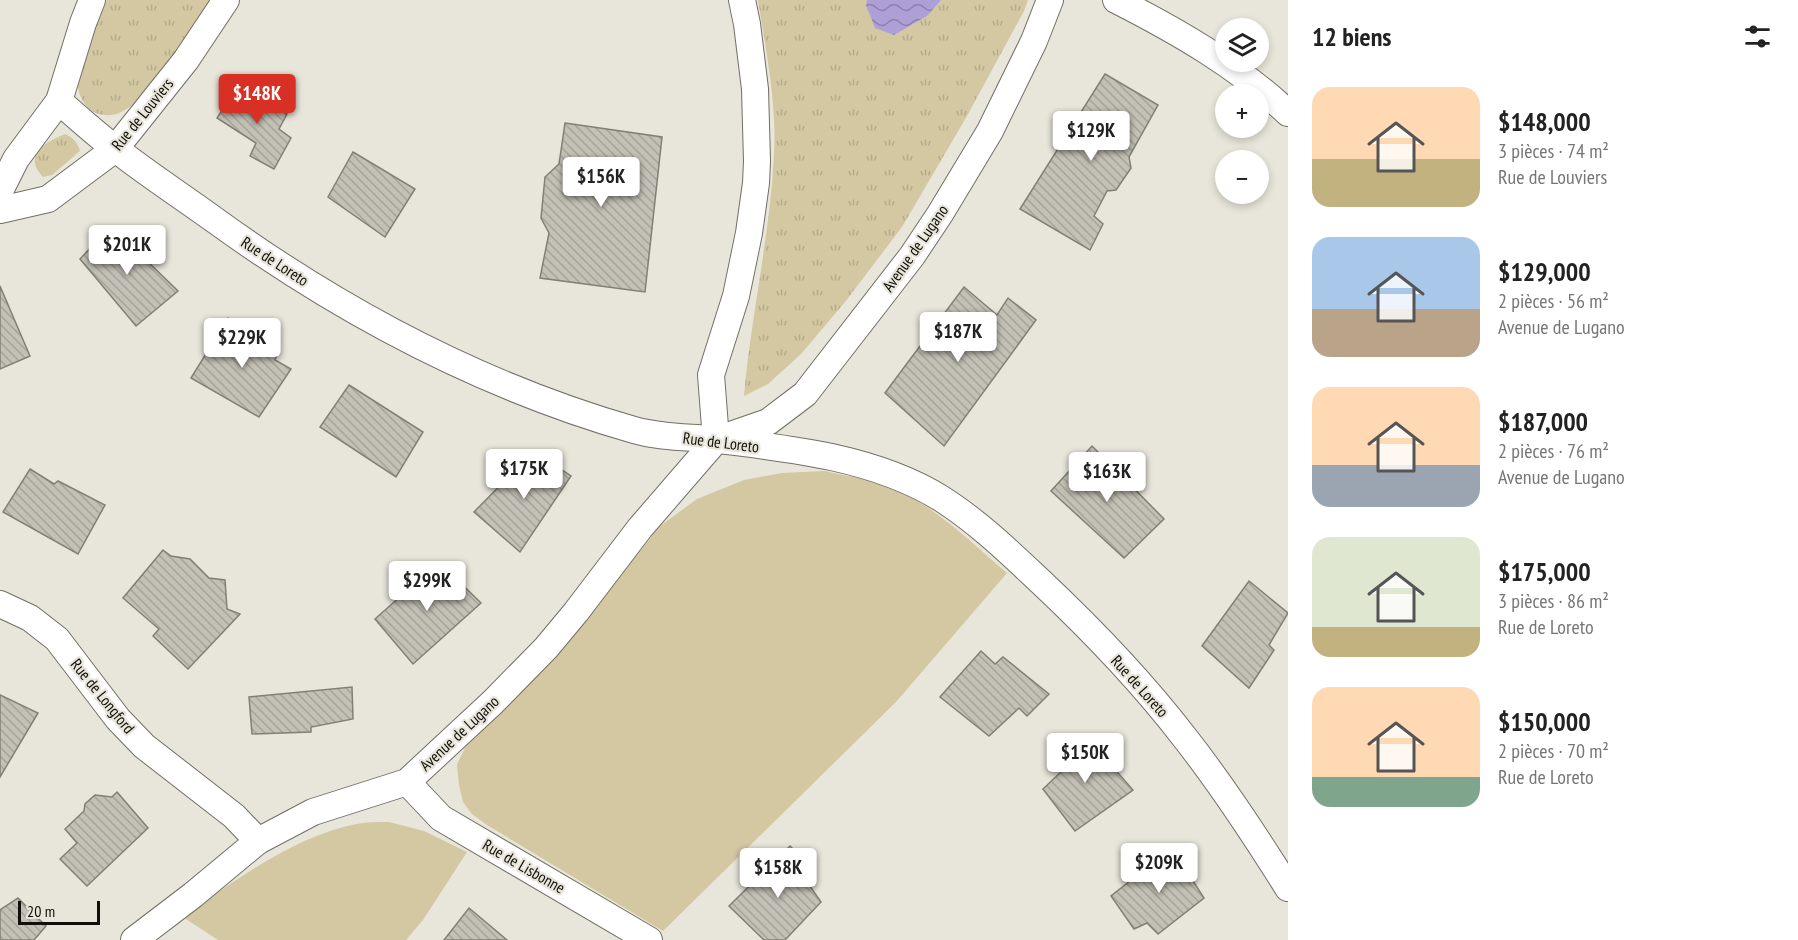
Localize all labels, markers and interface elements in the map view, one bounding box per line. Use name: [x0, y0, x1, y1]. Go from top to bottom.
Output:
map controls: [1215, 18, 1269, 204]
button: layers: [1215, 18, 1269, 72]
text: 12 biens: [1312, 20, 1391, 53]
icon: filters: [1741, 20, 1774, 53]
street label: Rue de Louviers: [107, 74, 177, 154]
pin: $148K: [215, 74, 299, 125]
text: $148K: [233, 80, 281, 106]
button: +: [1215, 84, 1269, 138]
text: $148,000: [1498, 105, 1591, 138]
pin: $129K: [1049, 111, 1133, 162]
icon: home: [1360, 111, 1432, 183]
text: $129K: [1067, 117, 1115, 143]
text: 3 pièces · 74 m²: [1498, 138, 1609, 164]
button: −: [1215, 150, 1269, 204]
pin: $156K: [559, 157, 643, 208]
text: $156K: [577, 163, 625, 189]
text: Rue de Louviers: [1498, 164, 1607, 190]
street label: Avenue de Lugano: [878, 201, 952, 295]
pin: $201K: [85, 225, 169, 276]
text: $201K: [103, 231, 151, 257]
street label: Rue de Loreto: [237, 232, 313, 290]
text: $129,000: [1498, 255, 1591, 288]
icon: home: [1360, 261, 1432, 333]
text: 2 pièces · 56 m²: [1498, 288, 1609, 314]
pin: $187K: [916, 312, 1000, 363]
text: Avenue de Lugano: [1498, 314, 1625, 340]
pin: $229K: [200, 318, 284, 369]
text: $187K: [934, 318, 982, 344]
text: $229K: [218, 324, 266, 350]
text: $187,000: [1498, 405, 1588, 438]
icon: home: [1360, 411, 1432, 483]
street label: Rue de Loreto: [682, 427, 760, 457]
text: 2 pièces · 76 m²: [1498, 438, 1609, 464]
pin: $175K: [482, 449, 566, 500]
pin: $163K: [1065, 452, 1149, 503]
text: $175K: [500, 455, 548, 481]
text: $163K: [1083, 458, 1131, 484]
text: Avenue de Lugano: [1498, 464, 1625, 490]
text: $175,000: [1498, 555, 1591, 588]
pin: $299K: [385, 561, 469, 612]
icon: home: [1360, 561, 1432, 633]
text: $299K: [403, 567, 451, 593]
text: 3 pièces · 86 m²: [1498, 588, 1609, 614]
text: Rue de Loreto: [1498, 614, 1594, 640]
street label: Rue de Loreto: [1107, 651, 1173, 721]
street label: Rue de Longford: [67, 655, 139, 738]
street label: Avenue de Lugano: [415, 691, 503, 775]
text: $150,000: [1498, 705, 1591, 738]
icon: home: [1360, 711, 1432, 783]
pin: $150K: [1043, 733, 1127, 784]
text: 2 pièces · 70 m²: [1498, 738, 1609, 764]
text: $150K: [1061, 739, 1109, 765]
text: Rue de Loreto: [1498, 764, 1594, 790]
street label: Rue de Lisbonne: [479, 834, 569, 898]
pin: $209K: [1117, 843, 1201, 894]
pin: $158K: [736, 848, 820, 899]
text: $209K: [1135, 849, 1183, 875]
text: $158K: [754, 854, 802, 880]
scale bar: [18, 898, 100, 926]
text: 20 m: [27, 901, 55, 921]

